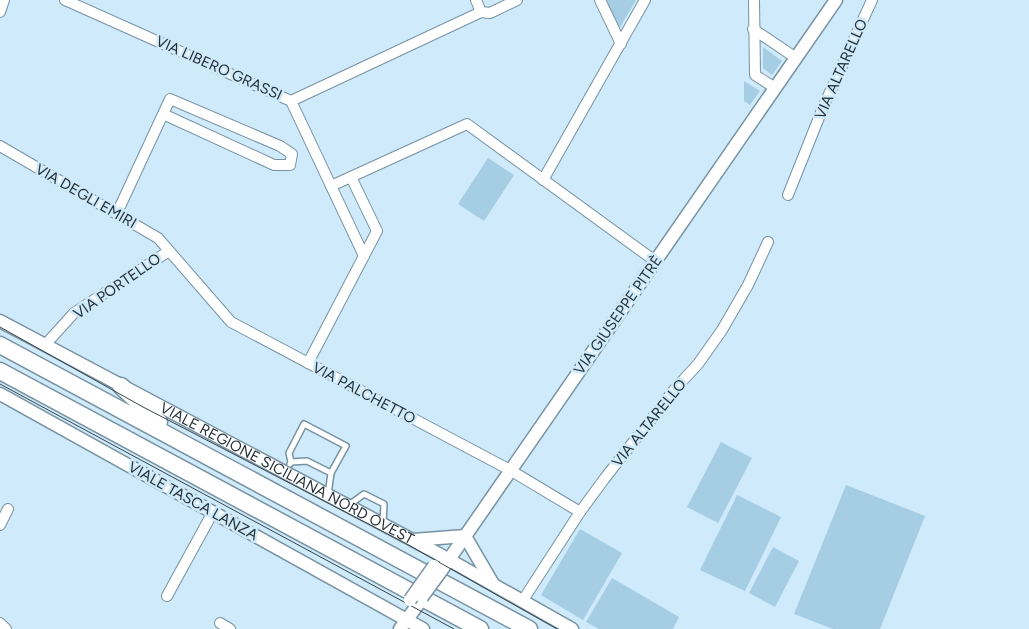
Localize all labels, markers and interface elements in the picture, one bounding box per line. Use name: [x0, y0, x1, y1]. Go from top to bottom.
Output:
street label: VIA ALTARELLO: [811, 16, 871, 122]
street label: VIA LIBERO GRASSI: [153, 32, 285, 104]
street label: VIA DEGLI EMIRI: [32, 160, 140, 232]
street label: VIA PORTELLO: [70, 249, 164, 323]
street label: VIA GIUSEPPE PITRÈ: [570, 252, 666, 378]
street label: VIA PALCHETTO: [309, 358, 419, 428]
street label: VIA ALTARELLO: [608, 375, 690, 471]
street label: VIALE REGIONE SICILIANA NORD OVEST: [157, 399, 418, 549]
street label: VIALE TASCA LANZA: [125, 458, 261, 544]

